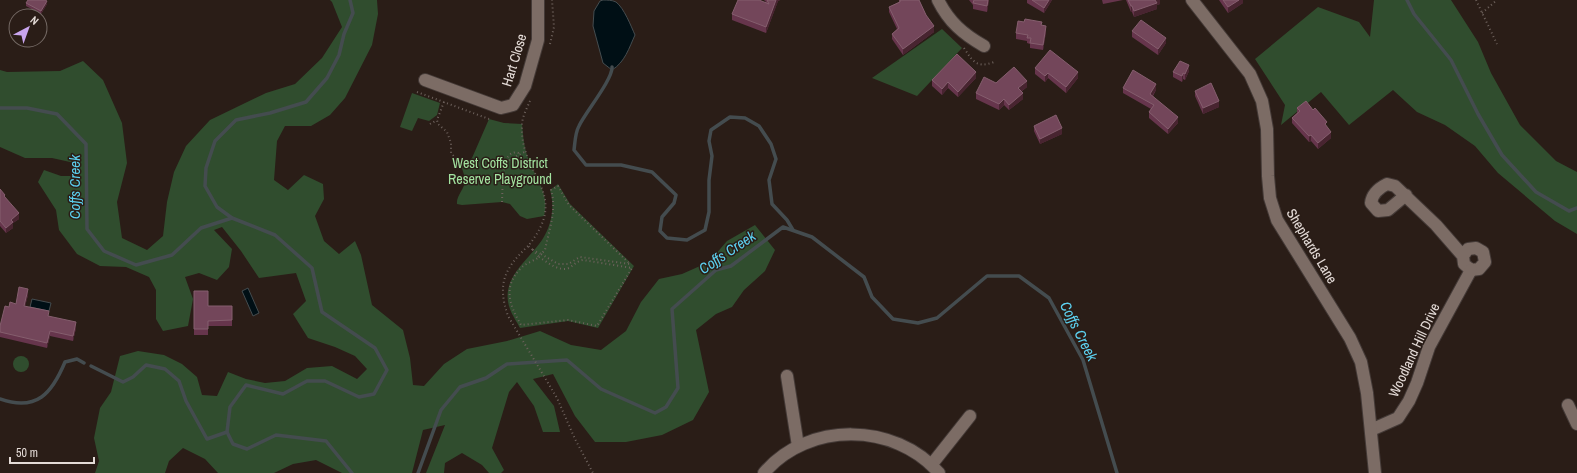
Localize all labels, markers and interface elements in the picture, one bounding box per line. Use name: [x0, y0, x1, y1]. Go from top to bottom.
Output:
north arrow: [8, 8, 48, 48]
text: N: [28, 13, 42, 28]
street label: Hart Close: [497, 31, 531, 89]
water label: Coffs Creek: [64, 154, 85, 219]
park label: West Coffs District Reserve Playground: [448, 154, 552, 188]
street label: Shephards Lane: [1283, 205, 1341, 287]
water label: Coffs Creek: [694, 225, 760, 279]
water label: Coffs Creek: [1055, 297, 1103, 365]
street label: Woodland Hill Drive: [1384, 300, 1444, 400]
scale bar: [10, 439, 94, 465]
text: 50 m: [16, 445, 38, 461]

